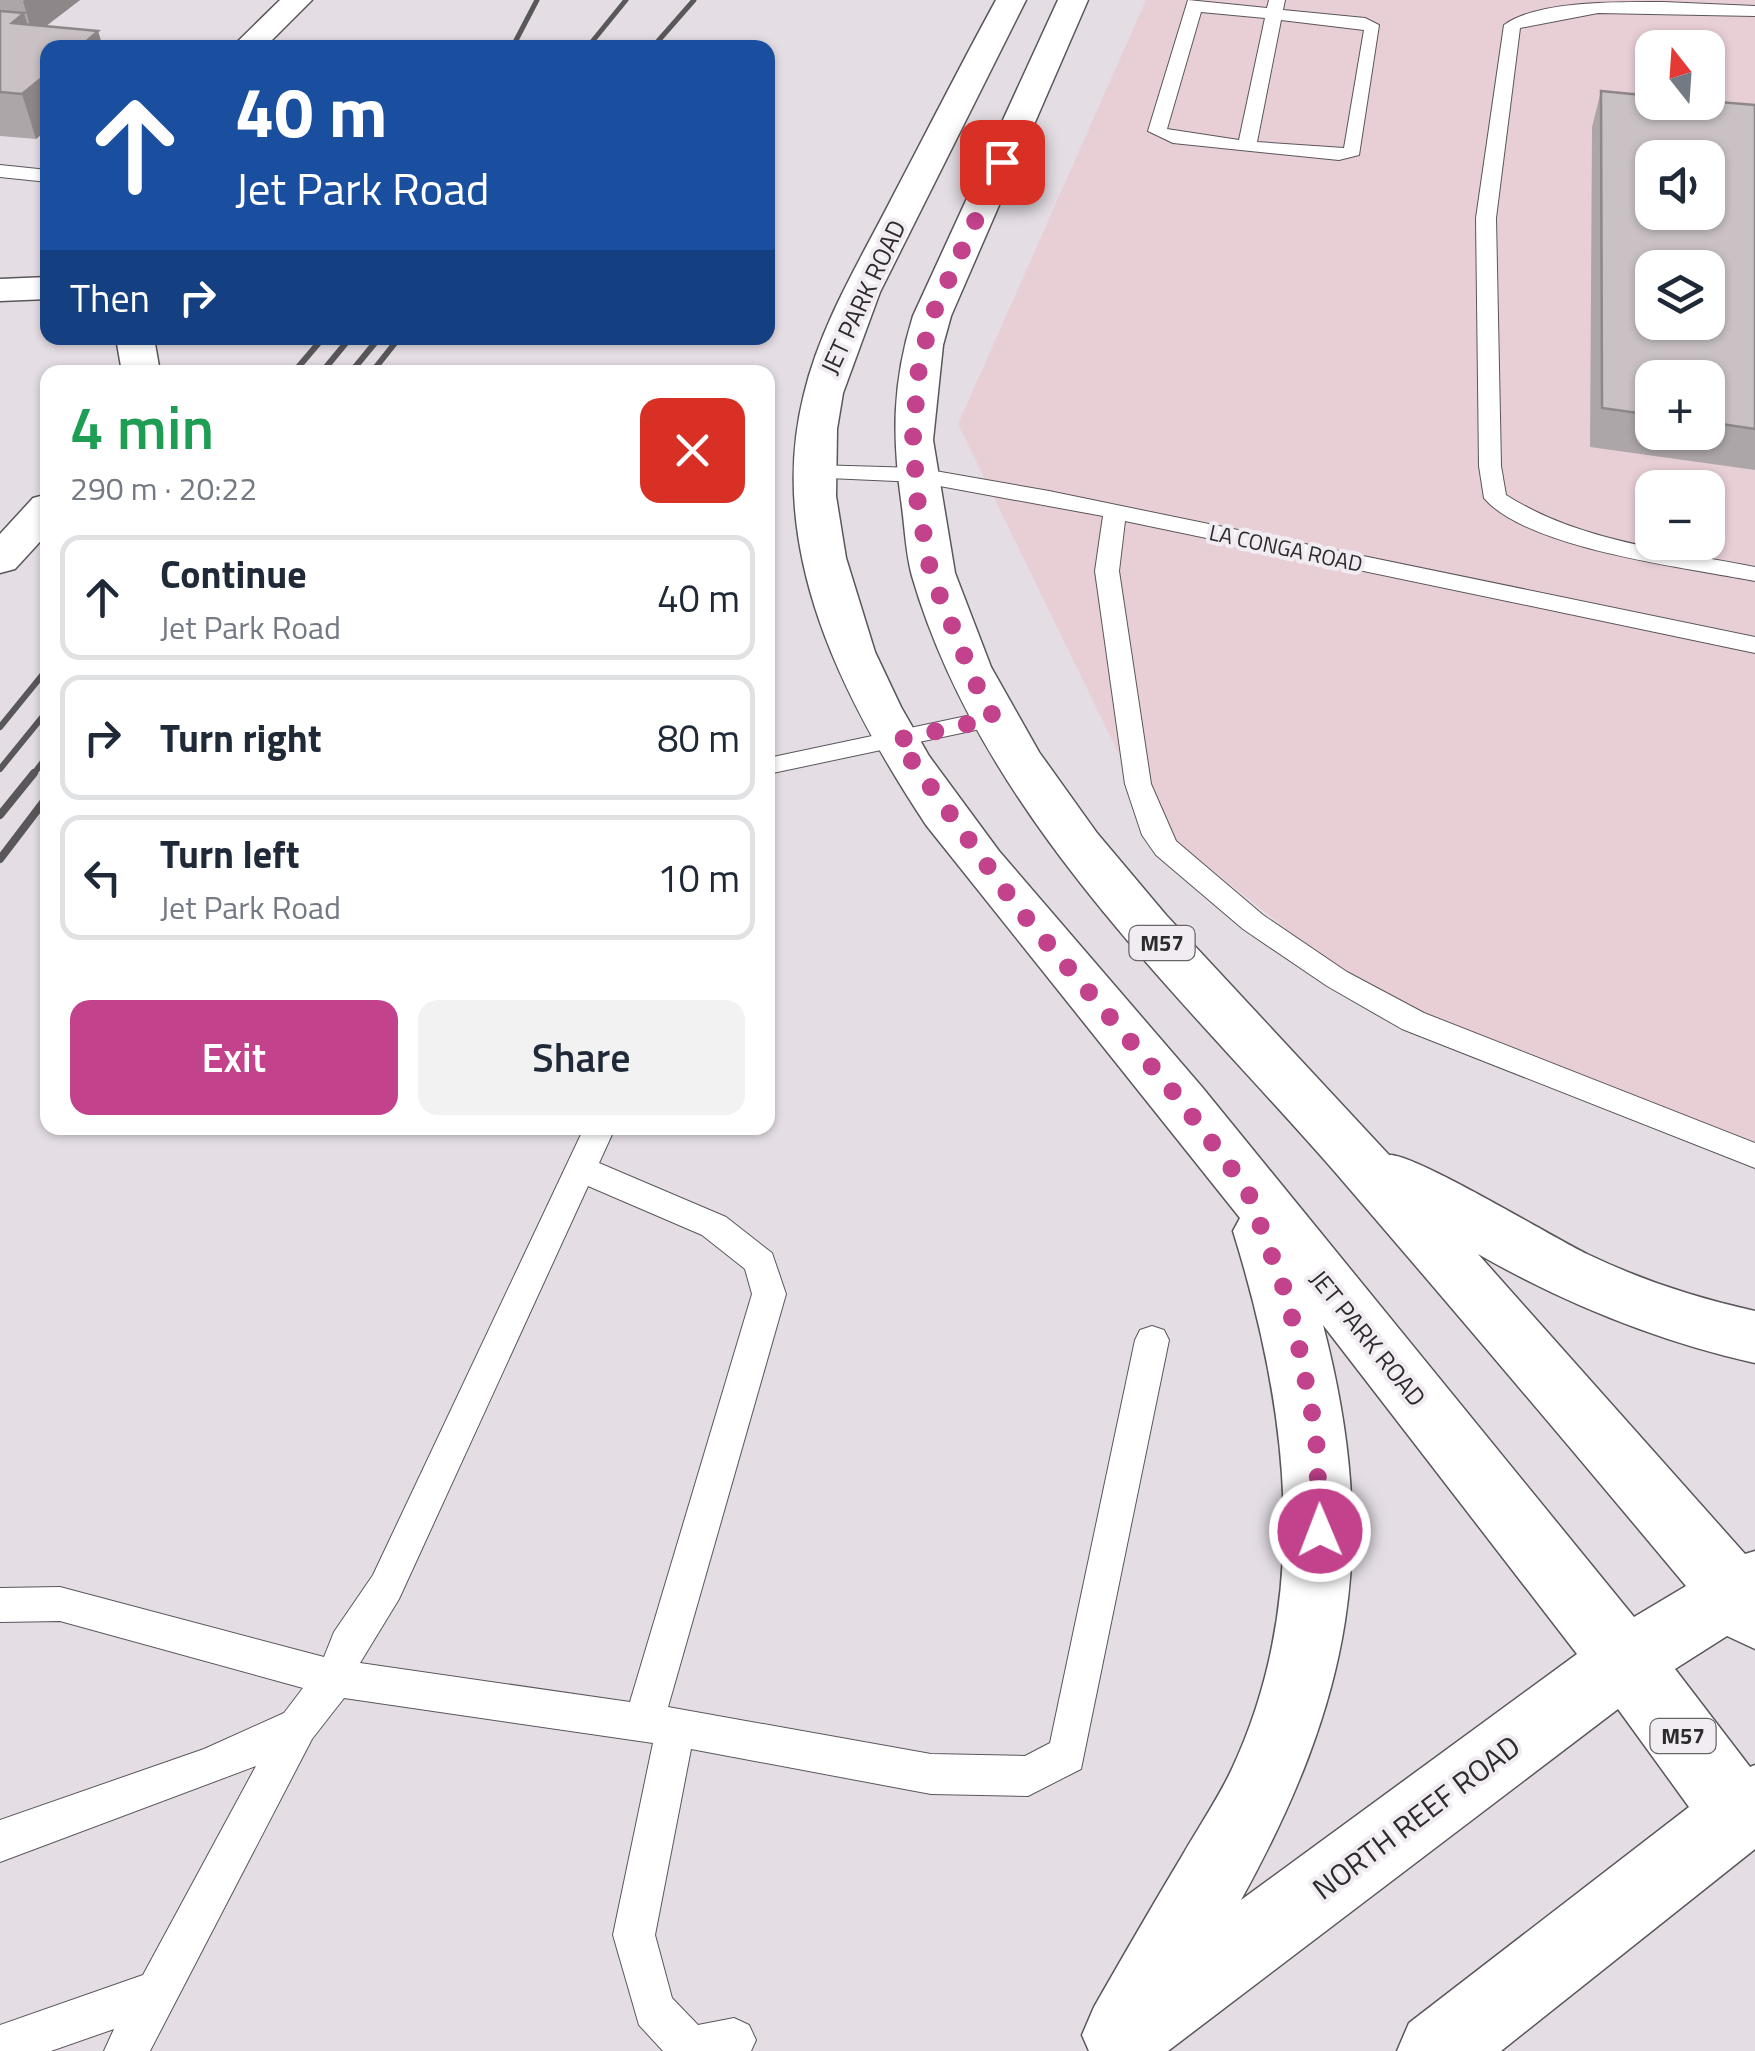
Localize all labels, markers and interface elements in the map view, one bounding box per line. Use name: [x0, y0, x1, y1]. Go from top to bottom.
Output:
north arrow: [1635, 30, 1725, 120]
map controls: [1635, 30, 1725, 560]
text: 40 m: [235, 58, 388, 164]
icon: ahead: [70, 80, 200, 210]
pin: [960, 120, 1045, 205]
icon: arrive: [975, 135, 1030, 190]
button: sound: [1635, 140, 1725, 230]
text: Jet Park Road: [235, 154, 490, 222]
street label: JET PARK ROAD: [811, 214, 915, 380]
button: layers: [1635, 250, 1725, 340]
text: Then: [70, 269, 150, 327]
icon: right: [170, 270, 225, 325]
button: +: [1635, 360, 1725, 450]
text: 4 min: [70, 381, 214, 472]
button: close: [640, 398, 745, 503]
text: 290 m · 20:22: [70, 464, 257, 512]
button: −: [1635, 470, 1725, 560]
street label: LA CONGA ROAD: [1206, 515, 1366, 581]
text: Continue: [160, 545, 307, 603]
text: 40 m: [657, 569, 740, 627]
icon: ahead: [75, 570, 130, 625]
text: Jet Park Road: [160, 603, 341, 651]
text: Turn right: [160, 709, 322, 767]
text: 80 m: [657, 709, 740, 767]
icon: right: [75, 710, 130, 765]
text: Turn left: [160, 825, 300, 883]
text: 10 m: [657, 849, 740, 907]
icon: left: [75, 850, 130, 905]
text: Jet Park Road: [160, 883, 341, 931]
road number: M57: [1130, 926, 1194, 960]
button: Exit: [70, 1000, 398, 1115]
button: Share: [418, 1000, 745, 1115]
street label: JET PARK ROAD: [1301, 1261, 1435, 1415]
position arrow: [1268, 1479, 1372, 1583]
road number: M57: [1650, 1719, 1716, 1753]
street label: NORTH REEF ROAD: [1302, 1723, 1530, 1911]

